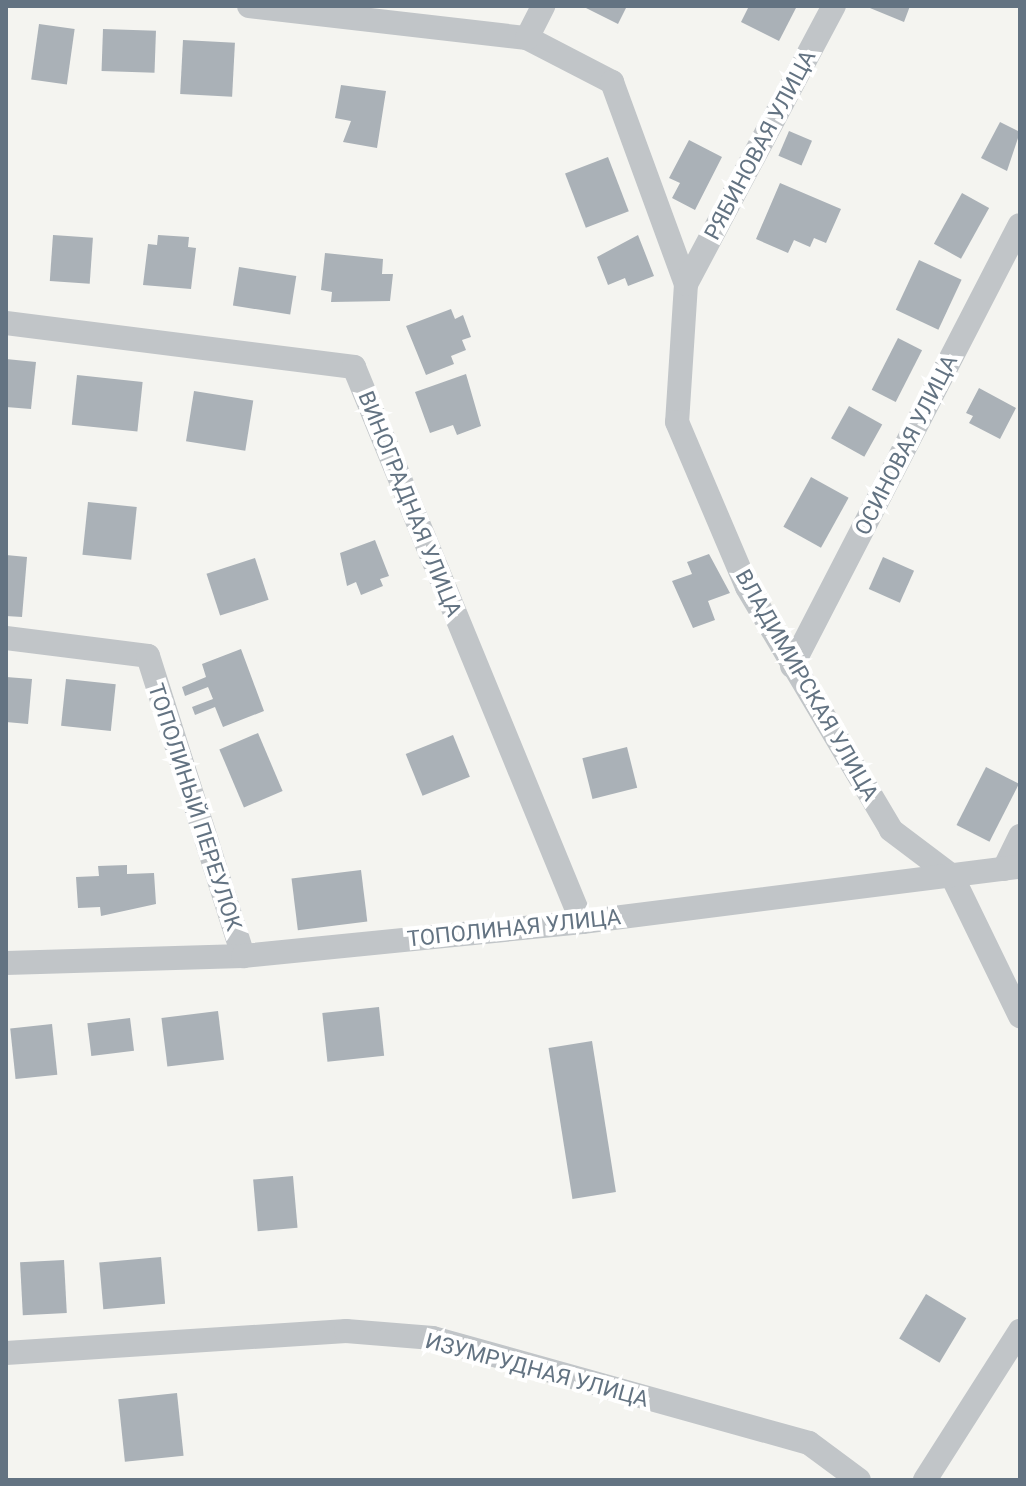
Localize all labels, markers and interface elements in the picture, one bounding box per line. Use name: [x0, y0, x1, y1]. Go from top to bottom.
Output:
street label: РЯБИНОВАЯ УЛИЦА: [699, 46, 821, 244]
street label: ОСИНОВАЯ УЛИЦА: [849, 351, 963, 539]
street label: ВИНОГРАДНАЯ УЛИЦА: [353, 387, 467, 621]
street label: ВЛАДИМИРСКАЯ УЛИЦА: [730, 565, 884, 805]
street label: ТОПОЛИНЫЙ ПЕРЕУЛОК: [143, 680, 247, 934]
street label: ТОПОЛИНАЯ УЛИЦА: [406, 904, 622, 952]
street label: ИЗУМРУДНАЯ УЛИЦА: [423, 1327, 651, 1413]

